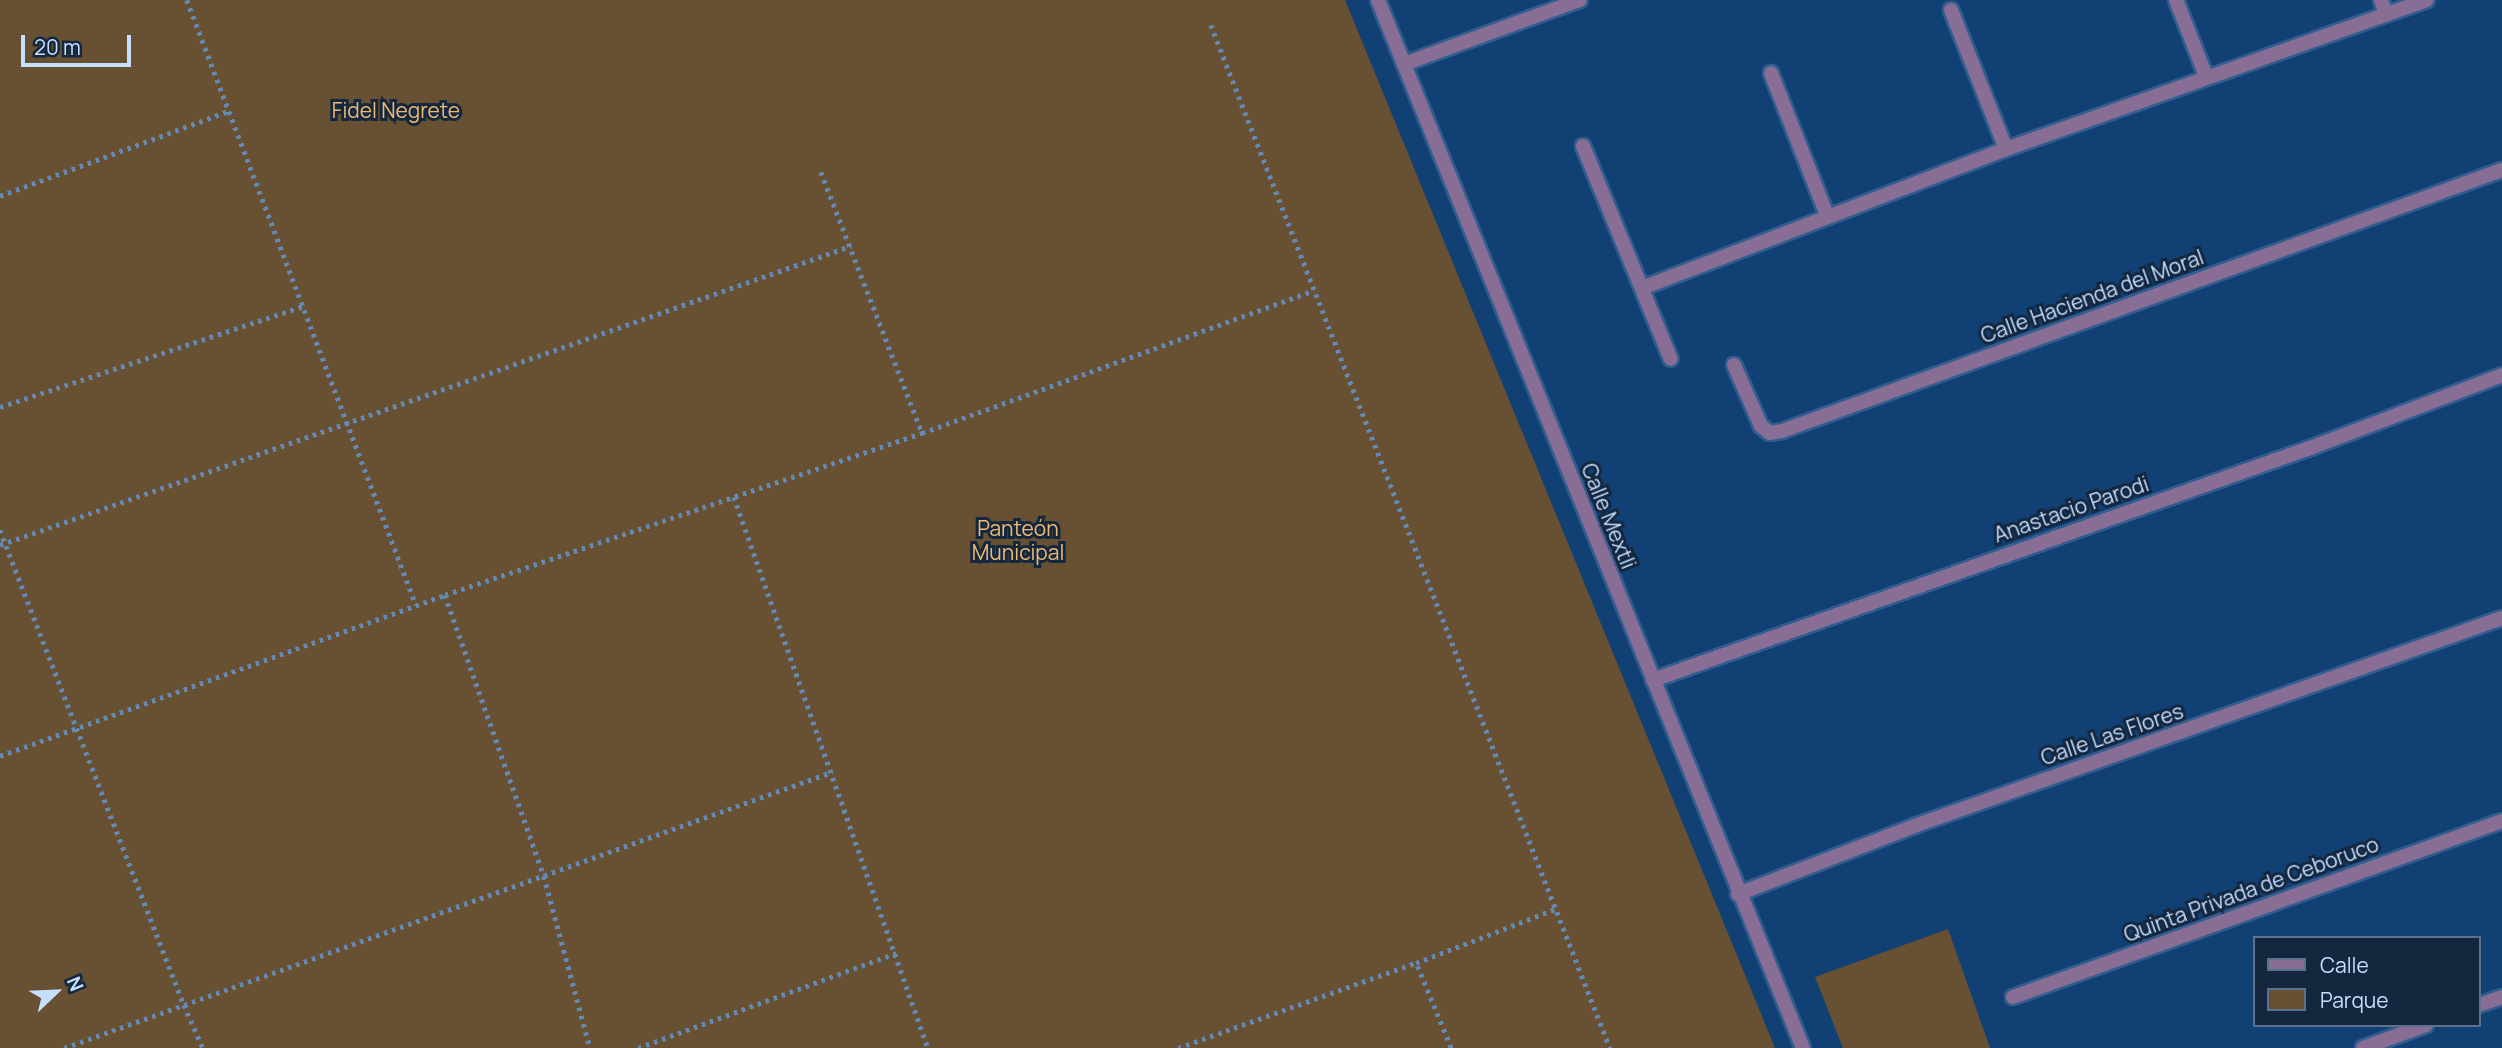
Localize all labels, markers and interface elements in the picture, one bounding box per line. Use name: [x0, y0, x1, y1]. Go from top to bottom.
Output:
scale bar: [24, 21, 135, 65]
text: 20 m: [34, 33, 81, 61]
park label: Fidel Negrete: [332, 97, 460, 123]
street label: Calle Hacienda del Moral: [1977, 244, 2207, 348]
street label: Calle Mextli: [1576, 459, 1642, 573]
street label: Anastacio Parodi: [1990, 471, 2152, 547]
park label: Panteón Municipal: [972, 515, 1064, 565]
street label: Calle Las Flores: [2037, 698, 2187, 770]
street label: Quinta Privada de Ceboruco: [2120, 831, 2382, 947]
legend: [2254, 936, 2481, 1027]
text: Calle: [2320, 951, 2369, 979]
north arrow: [21, 957, 91, 1027]
text: N: [61, 972, 90, 995]
text: Parque: [2320, 986, 2389, 1014]

